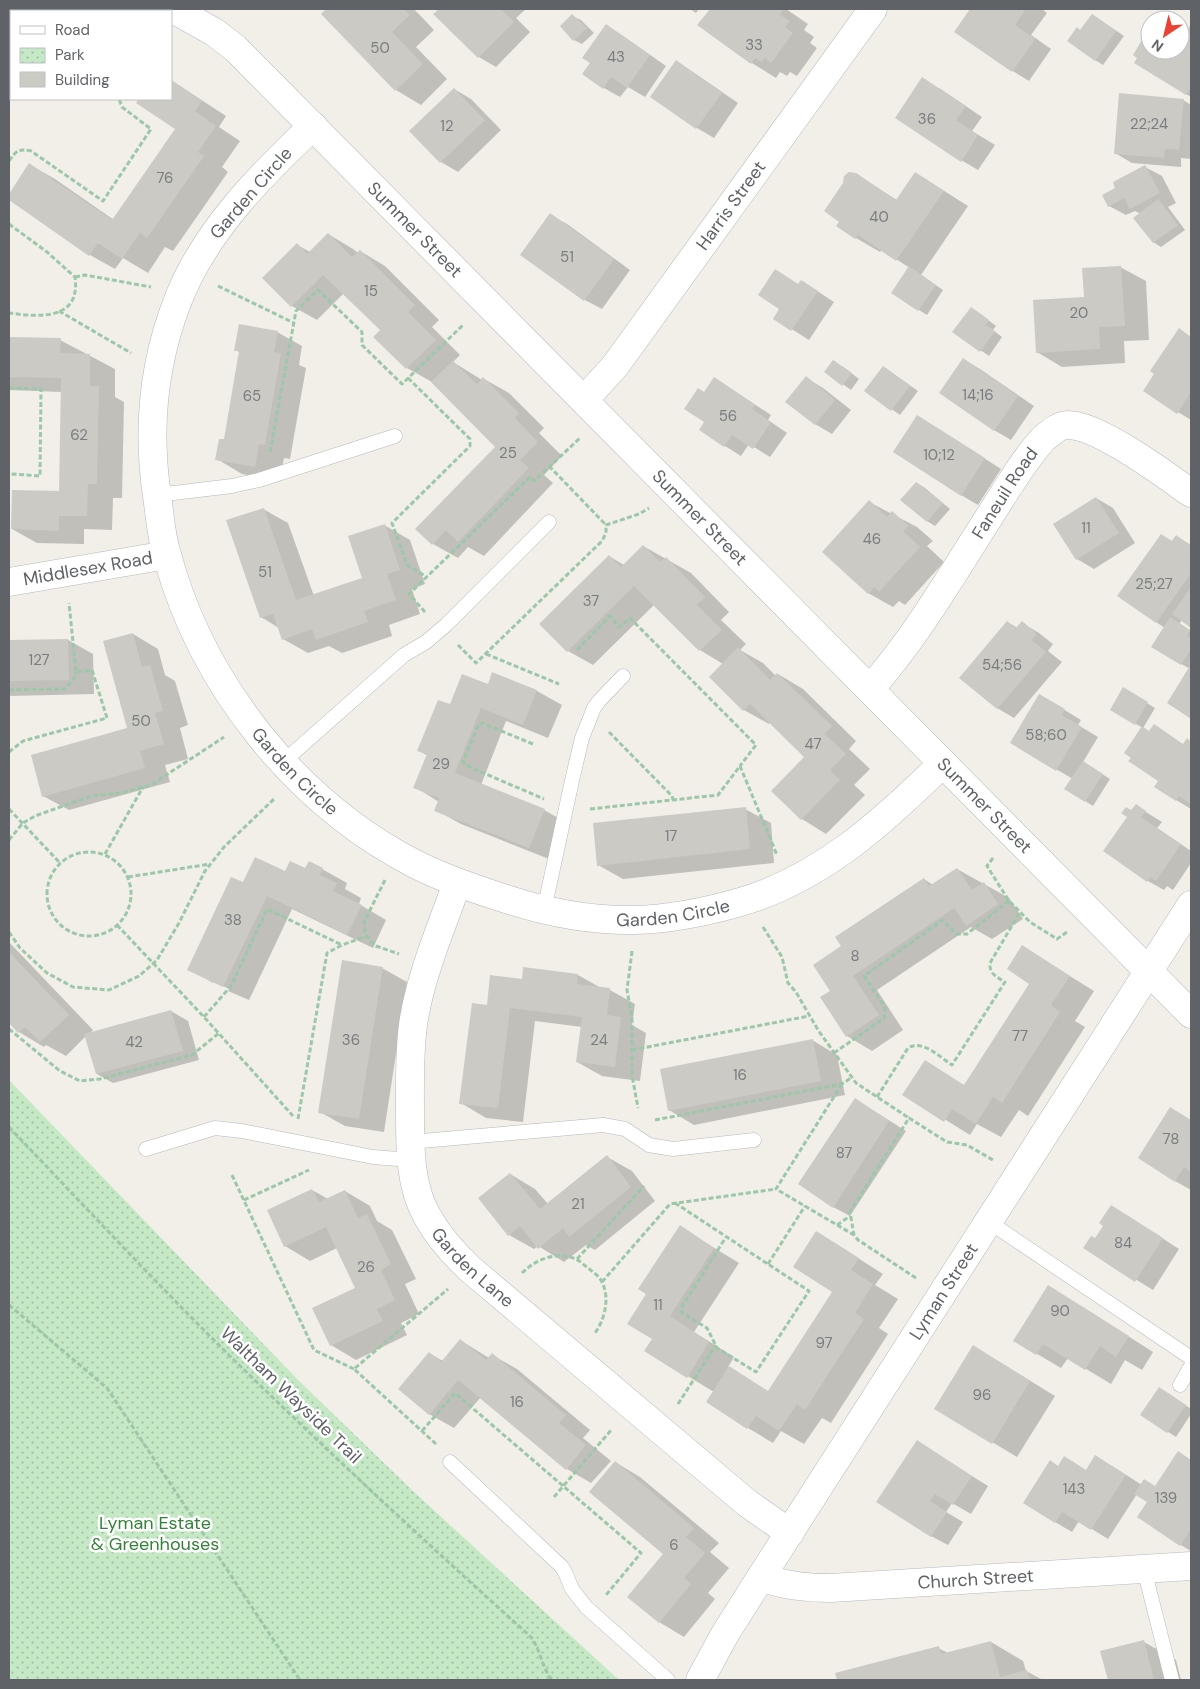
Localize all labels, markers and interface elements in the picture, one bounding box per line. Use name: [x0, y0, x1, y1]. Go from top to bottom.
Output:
legend: [10, 10, 172, 100]
north arrow: [1140, 10, 1190, 60]
text: Road: [55, 20, 90, 40]
house number: 33: [745, 35, 763, 55]
text: N: [1148, 35, 1167, 56]
house number: 50: [370, 38, 390, 58]
text: Park: [55, 45, 85, 65]
house number: 43: [607, 47, 625, 67]
text: Building: [55, 70, 110, 90]
house number: 36: [918, 109, 936, 129]
house number: 22;24: [1130, 114, 1168, 134]
house number: 12: [440, 116, 454, 136]
street label: Garden Circle: [204, 142, 298, 244]
street label: Harris Street: [691, 156, 771, 255]
house number: 76: [156, 168, 174, 188]
street label: Summer Street: [362, 177, 468, 283]
house number: 40: [869, 207, 889, 227]
house number: 51: [560, 247, 574, 267]
house number: 15: [364, 281, 378, 301]
house number: 20: [1070, 303, 1088, 323]
house number: 14;16: [962, 385, 994, 405]
house number: 65: [243, 386, 261, 406]
house number: 56: [719, 406, 737, 426]
house number: 62: [70, 425, 88, 445]
street label: Faneuil Road: [966, 442, 1043, 543]
house number: 25: [499, 443, 517, 463]
house number: 10;12: [923, 445, 955, 465]
street label: Summer Street: [647, 464, 752, 571]
house number: 11: [1081, 518, 1091, 538]
house number: 46: [863, 529, 881, 549]
street label: Middlesex Road: [21, 546, 154, 591]
house number: 51: [258, 562, 272, 582]
house number: 25;27: [1135, 574, 1173, 594]
house number: 37: [583, 591, 599, 611]
house number: 127: [28, 650, 50, 670]
house number: 54;56: [982, 655, 1022, 675]
house number: 50: [131, 711, 151, 731]
street label: Garden Circle: [246, 723, 343, 821]
house number: 58;60: [1025, 725, 1067, 745]
house number: 47: [804, 734, 822, 754]
street label: Summer Street: [932, 752, 1037, 858]
house number: 29: [432, 754, 450, 774]
house number: 17: [665, 826, 677, 846]
street label: Garden Circle: [616, 893, 732, 932]
house number: 38: [224, 910, 242, 930]
house number: 8: [850, 946, 860, 966]
house number: 77: [1012, 1026, 1028, 1046]
house number: 36: [342, 1030, 360, 1050]
house number: 24: [590, 1030, 608, 1050]
house number: 42: [125, 1032, 143, 1052]
house number: 16: [733, 1065, 747, 1085]
house number: 78: [1163, 1129, 1179, 1149]
house number: 87: [836, 1143, 852, 1163]
house number: 21: [571, 1194, 585, 1214]
street label: Garden Lane: [426, 1223, 519, 1313]
house number: 84: [1114, 1233, 1132, 1253]
street label: Lyman Street: [904, 1238, 984, 1344]
house number: 26: [357, 1257, 375, 1277]
house number: 11: [653, 1295, 663, 1315]
house number: 90: [1050, 1301, 1070, 1321]
street label: Waltham Wayside Trail: [215, 1321, 367, 1469]
house number: 97: [815, 1333, 833, 1353]
house number: 96: [973, 1385, 991, 1405]
house number: 16: [510, 1392, 524, 1412]
house number: 143: [1063, 1479, 1085, 1499]
house number: 139: [1155, 1488, 1177, 1508]
park label: Lyman Estate & Greenhouses: [91, 1511, 219, 1556]
house number: 6: [669, 1535, 679, 1555]
street label: Church Street: [917, 1564, 1035, 1595]

